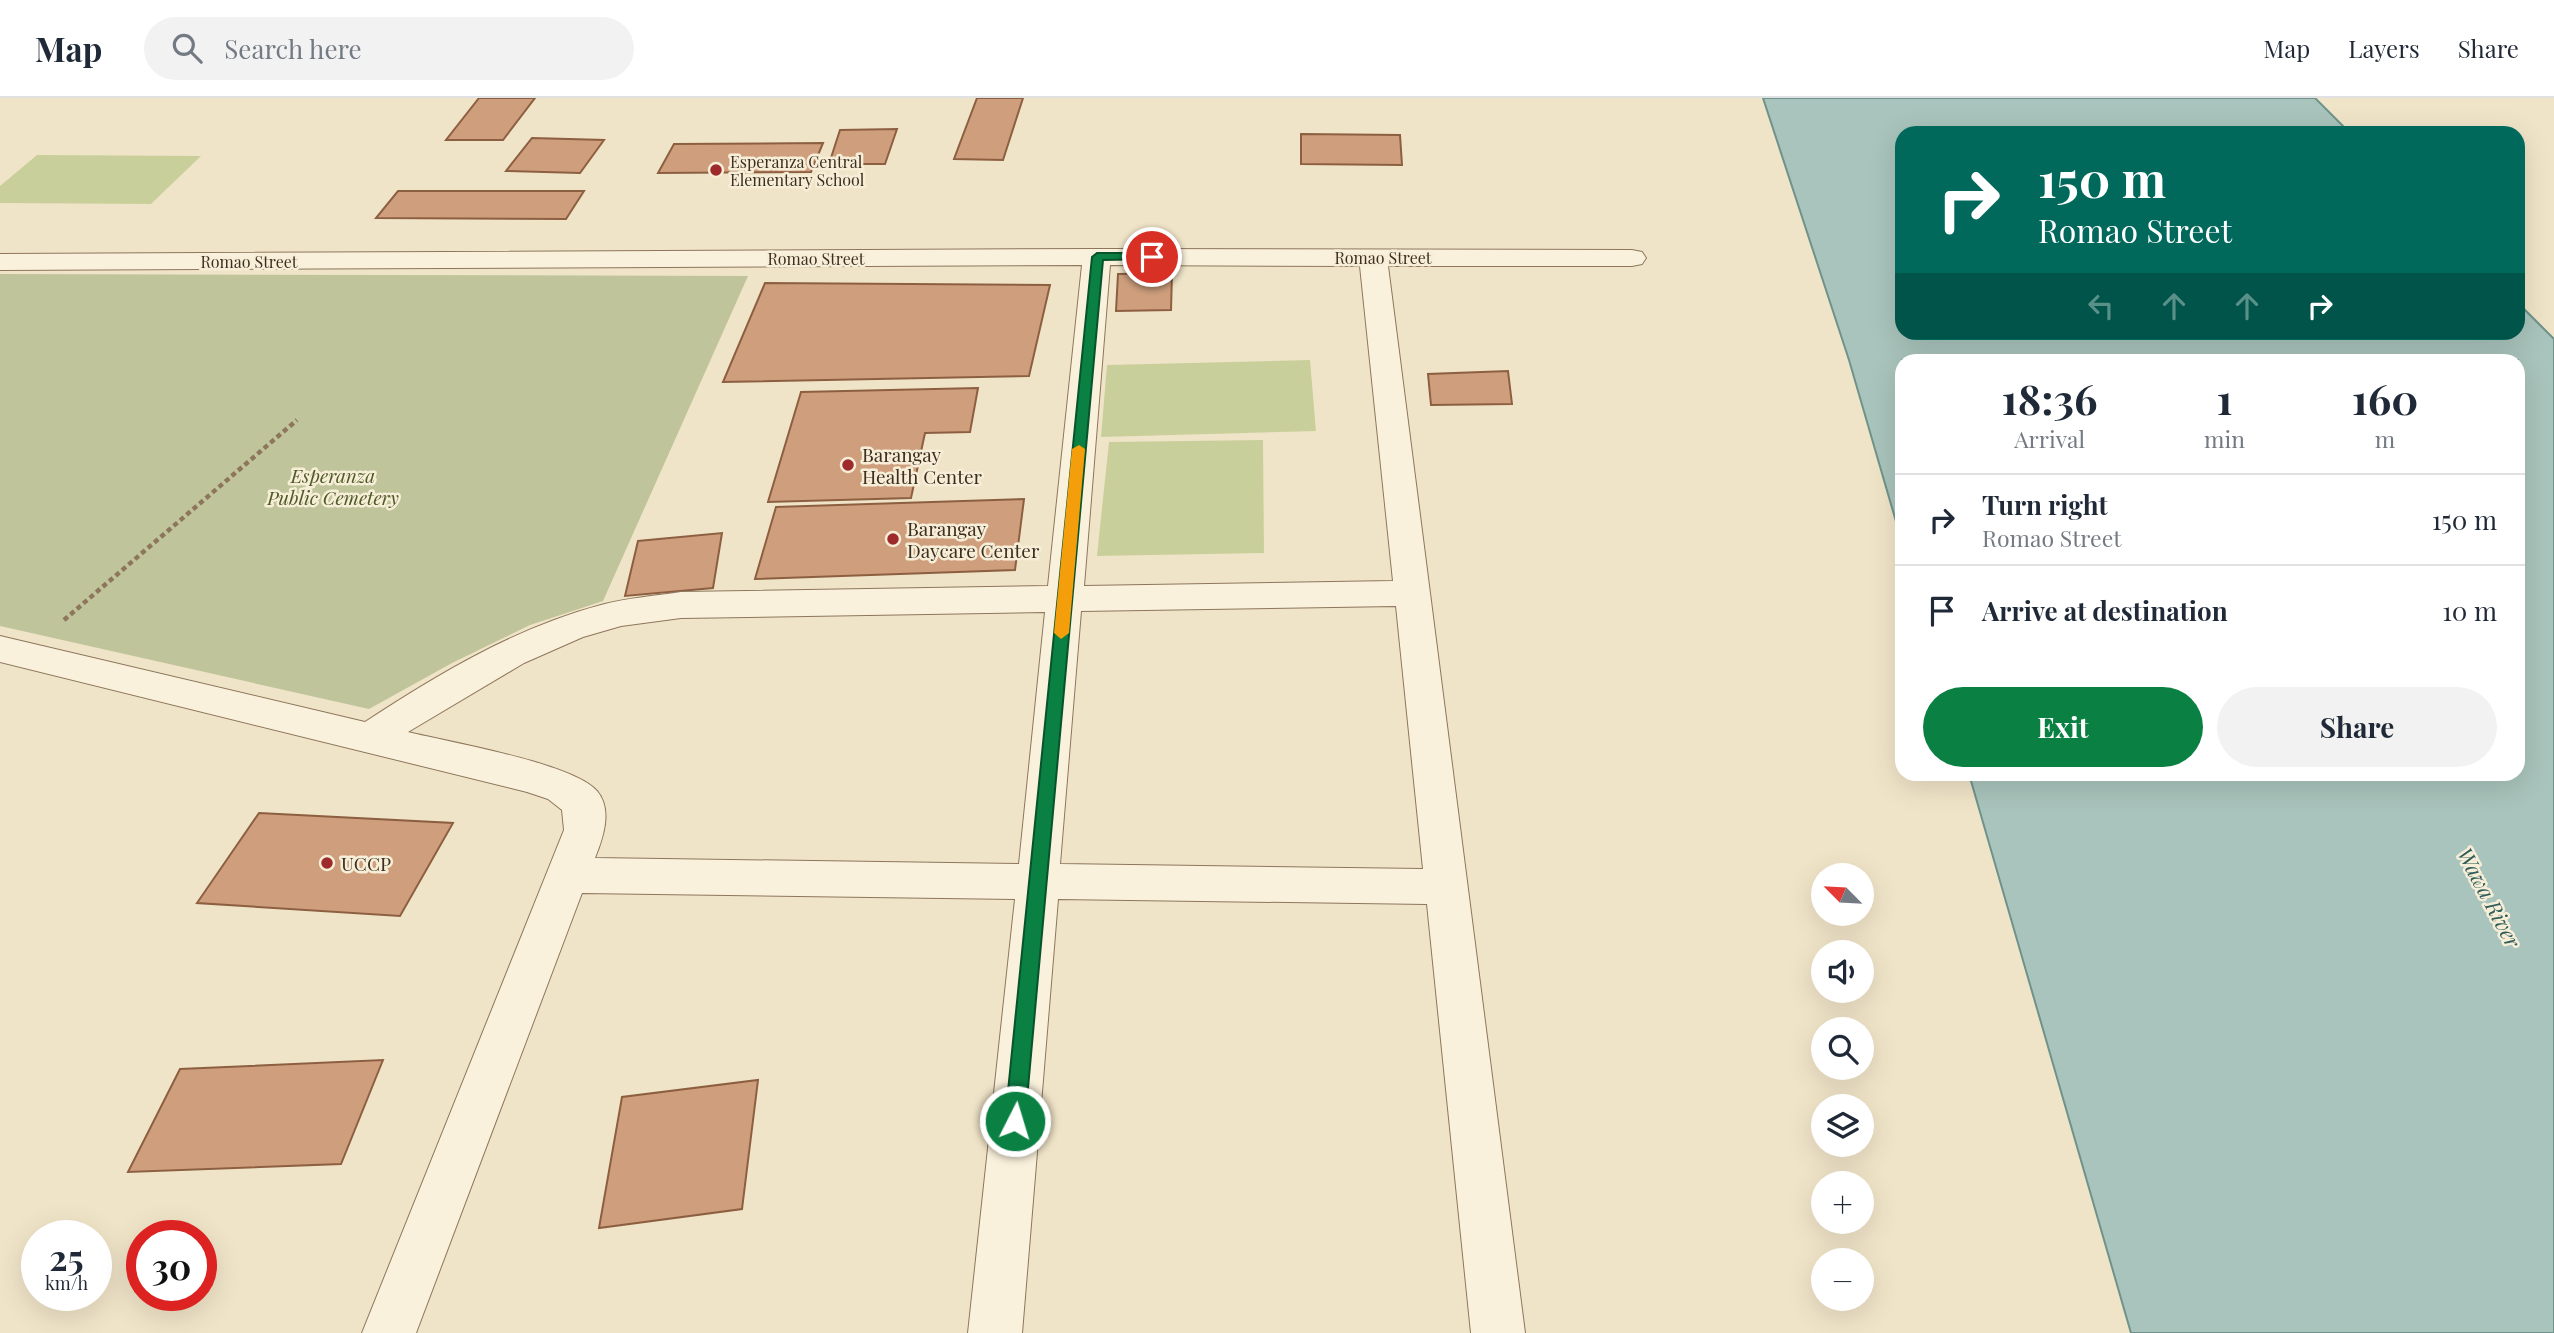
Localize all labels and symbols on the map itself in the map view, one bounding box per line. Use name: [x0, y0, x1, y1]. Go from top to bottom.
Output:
place label: Esperanza Central Elementary School: [730, 151, 865, 190]
marker: Esperanza Central Elementary School: [708, 162, 724, 178]
pin: [1122, 227, 1182, 287]
street label: Romao Street: [1334, 247, 1432, 268]
street label: Romao Street: [767, 248, 865, 269]
street label: Romao Street: [200, 251, 298, 272]
place label: Barangay Health Center: [862, 441, 983, 489]
marker: Barangay Health Center: [840, 457, 856, 473]
park label: Esperanza Public Cemetery: [266, 462, 399, 510]
place label: Barangay Daycare Center: [907, 515, 1040, 563]
marker: Barangay Daycare Center: [885, 531, 901, 547]
water label: Wawa River: [2452, 842, 2528, 953]
place label: UCCP: [341, 850, 391, 876]
marker: UCCP: [319, 855, 335, 871]
north arrow: [1811, 863, 1874, 926]
position arrow: [978, 1084, 1052, 1158]
speed limit sign: 30: [126, 1220, 217, 1311]

